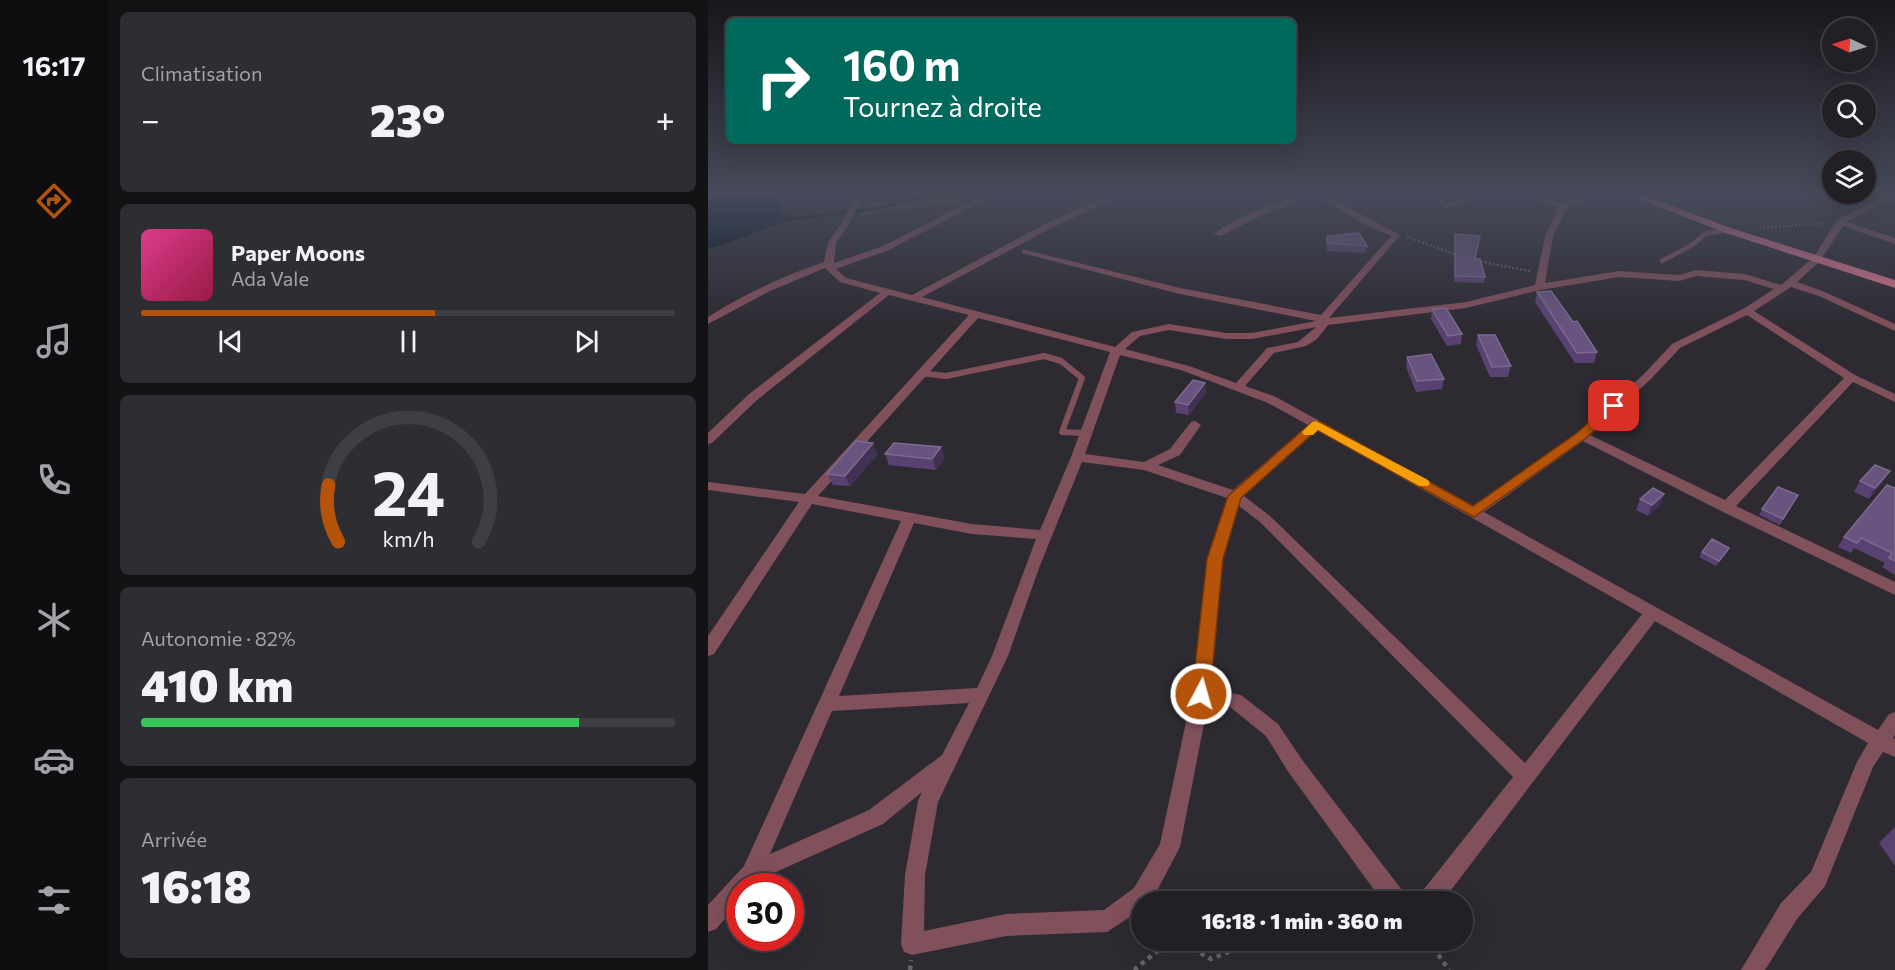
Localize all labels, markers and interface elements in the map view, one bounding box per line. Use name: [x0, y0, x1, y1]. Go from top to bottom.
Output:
north arrow: [1822, 18, 1876, 72]
map controls: [1822, 18, 1876, 204]
text: 160 m: [843, 38, 961, 90]
icon: right: [744, 42, 822, 120]
text: 16:17: [22, 49, 86, 82]
text: Climatisation: [141, 61, 262, 85]
button: search: [1822, 84, 1876, 138]
text: Tournez à droite: [843, 90, 1042, 123]
text: 23°: [370, 91, 446, 146]
text: −: [141, 98, 160, 139]
text: +: [656, 98, 675, 139]
button: layers: [1822, 150, 1876, 204]
icon: directions: [33, 180, 75, 222]
text: Paper Moons: [231, 239, 365, 266]
text: Ada Vale: [231, 266, 309, 290]
icon: music: [33, 320, 75, 362]
icon: previous: [214, 325, 247, 358]
icon: pause: [392, 325, 425, 358]
icon: next: [570, 325, 603, 358]
pin: [1588, 380, 1639, 431]
icon: arrive: [1597, 389, 1630, 422]
text: 24: [372, 453, 444, 529]
icon: phone: [33, 459, 75, 501]
text: km/h: [382, 525, 434, 551]
icon: climate: [33, 599, 75, 641]
text: Autonomie · 82%: [141, 626, 296, 650]
text: 410 km: [141, 656, 293, 711]
position arrow: [1169, 662, 1233, 726]
icon: car: [33, 739, 75, 781]
text: Arrivée: [141, 827, 207, 851]
text: 16:18: [141, 857, 252, 912]
speed limit sign: 30: [726, 873, 804, 951]
icon: filters: [33, 879, 75, 921]
text: 16:18 · 1 min · 360 m: [1202, 907, 1402, 934]

